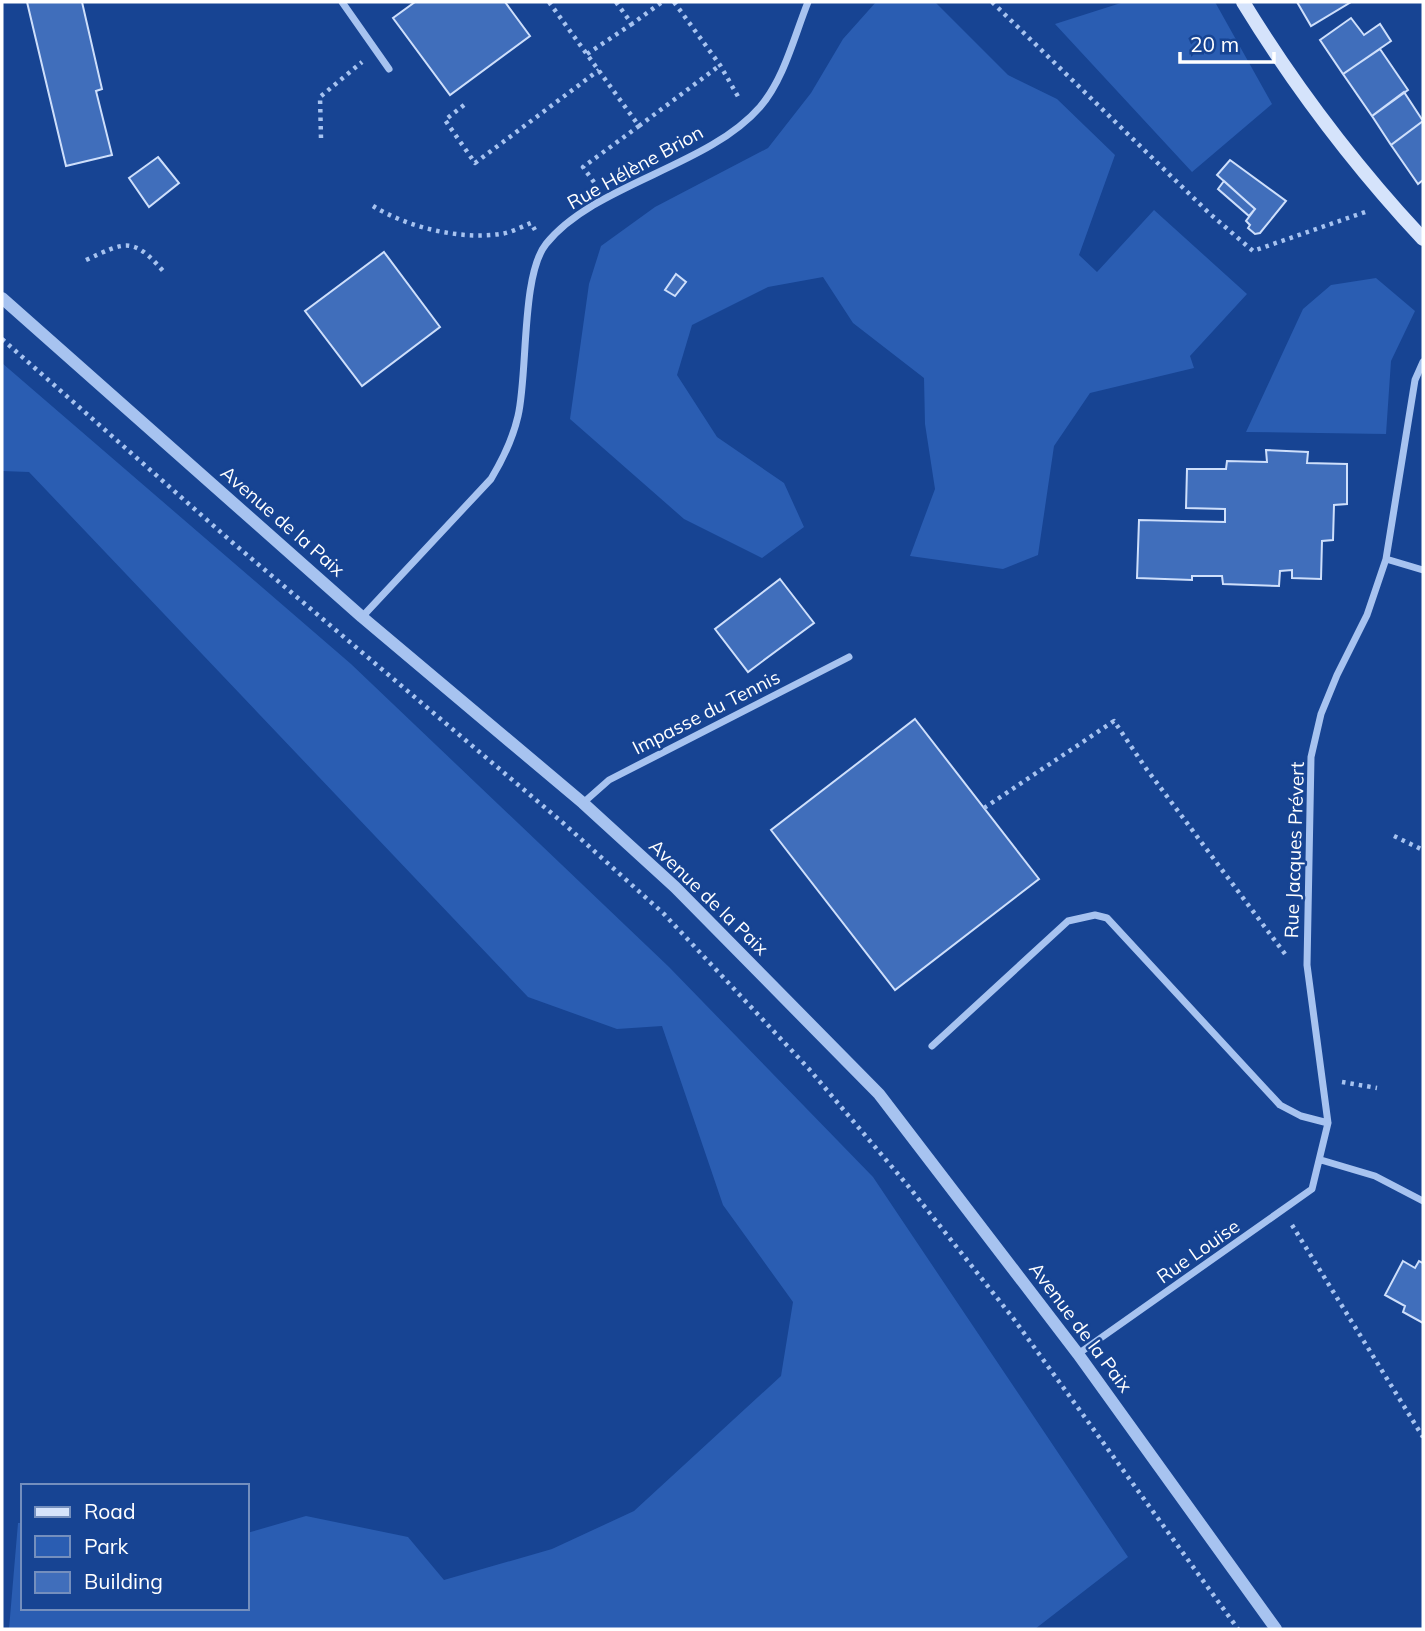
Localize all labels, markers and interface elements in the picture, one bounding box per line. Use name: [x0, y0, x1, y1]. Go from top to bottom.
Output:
scale bar: [1180, 21, 1274, 65]
text: 20 m: [1190, 31, 1239, 57]
street label: Rue Hélène Brion: [563, 120, 707, 214]
street label: Avenue de la Paix: [216, 461, 350, 581]
street label: Impasse du Tennis: [628, 664, 784, 760]
street label: Rue Jacques Prévert: [1279, 761, 1309, 939]
street label: Avenue de la Paix: [644, 834, 774, 960]
street label: Rue Louise: [1152, 1214, 1244, 1288]
street label: Avenue de la Paix: [1024, 1257, 1138, 1397]
legend: [21, 1484, 248, 1610]
text: Road: [84, 1498, 135, 1524]
text: Park: [84, 1533, 128, 1559]
text: Building: [84, 1568, 163, 1594]

